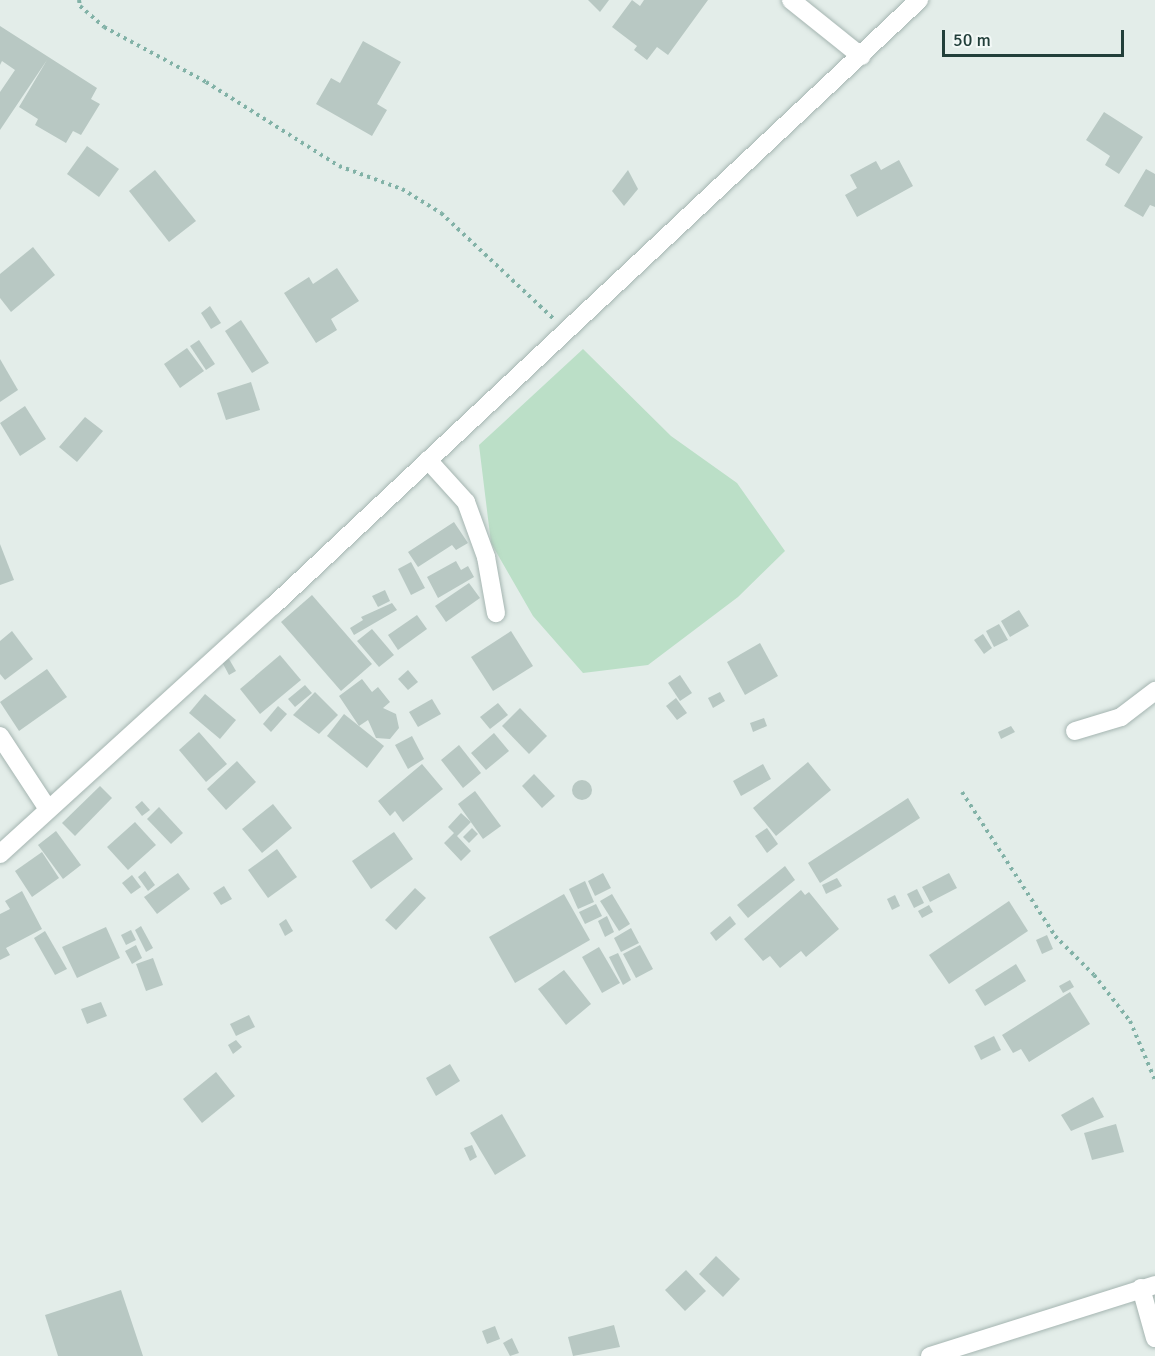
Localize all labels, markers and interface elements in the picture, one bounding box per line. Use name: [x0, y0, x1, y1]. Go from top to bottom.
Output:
scale bar: [945, 18, 1126, 56]
text: 50 m: [953, 29, 991, 51]

